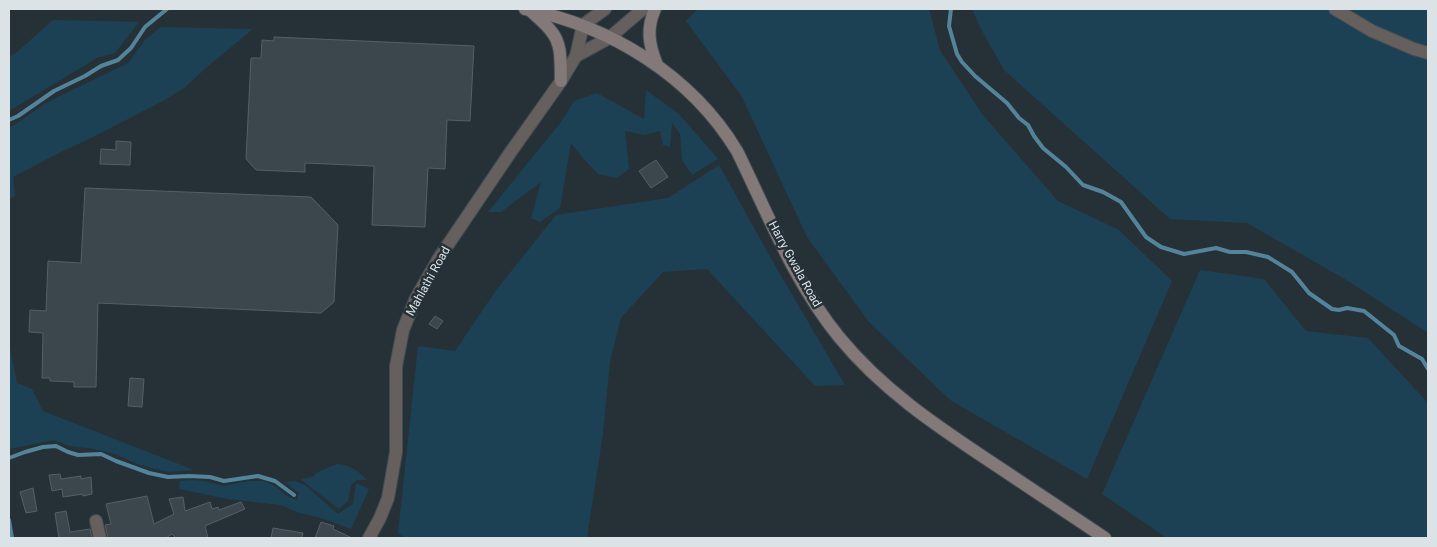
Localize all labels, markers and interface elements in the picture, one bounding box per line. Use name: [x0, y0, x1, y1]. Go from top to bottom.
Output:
street label: Harry Gwala Road: [766, 219, 824, 309]
street label: Mahlathi Road: [403, 244, 453, 318]

